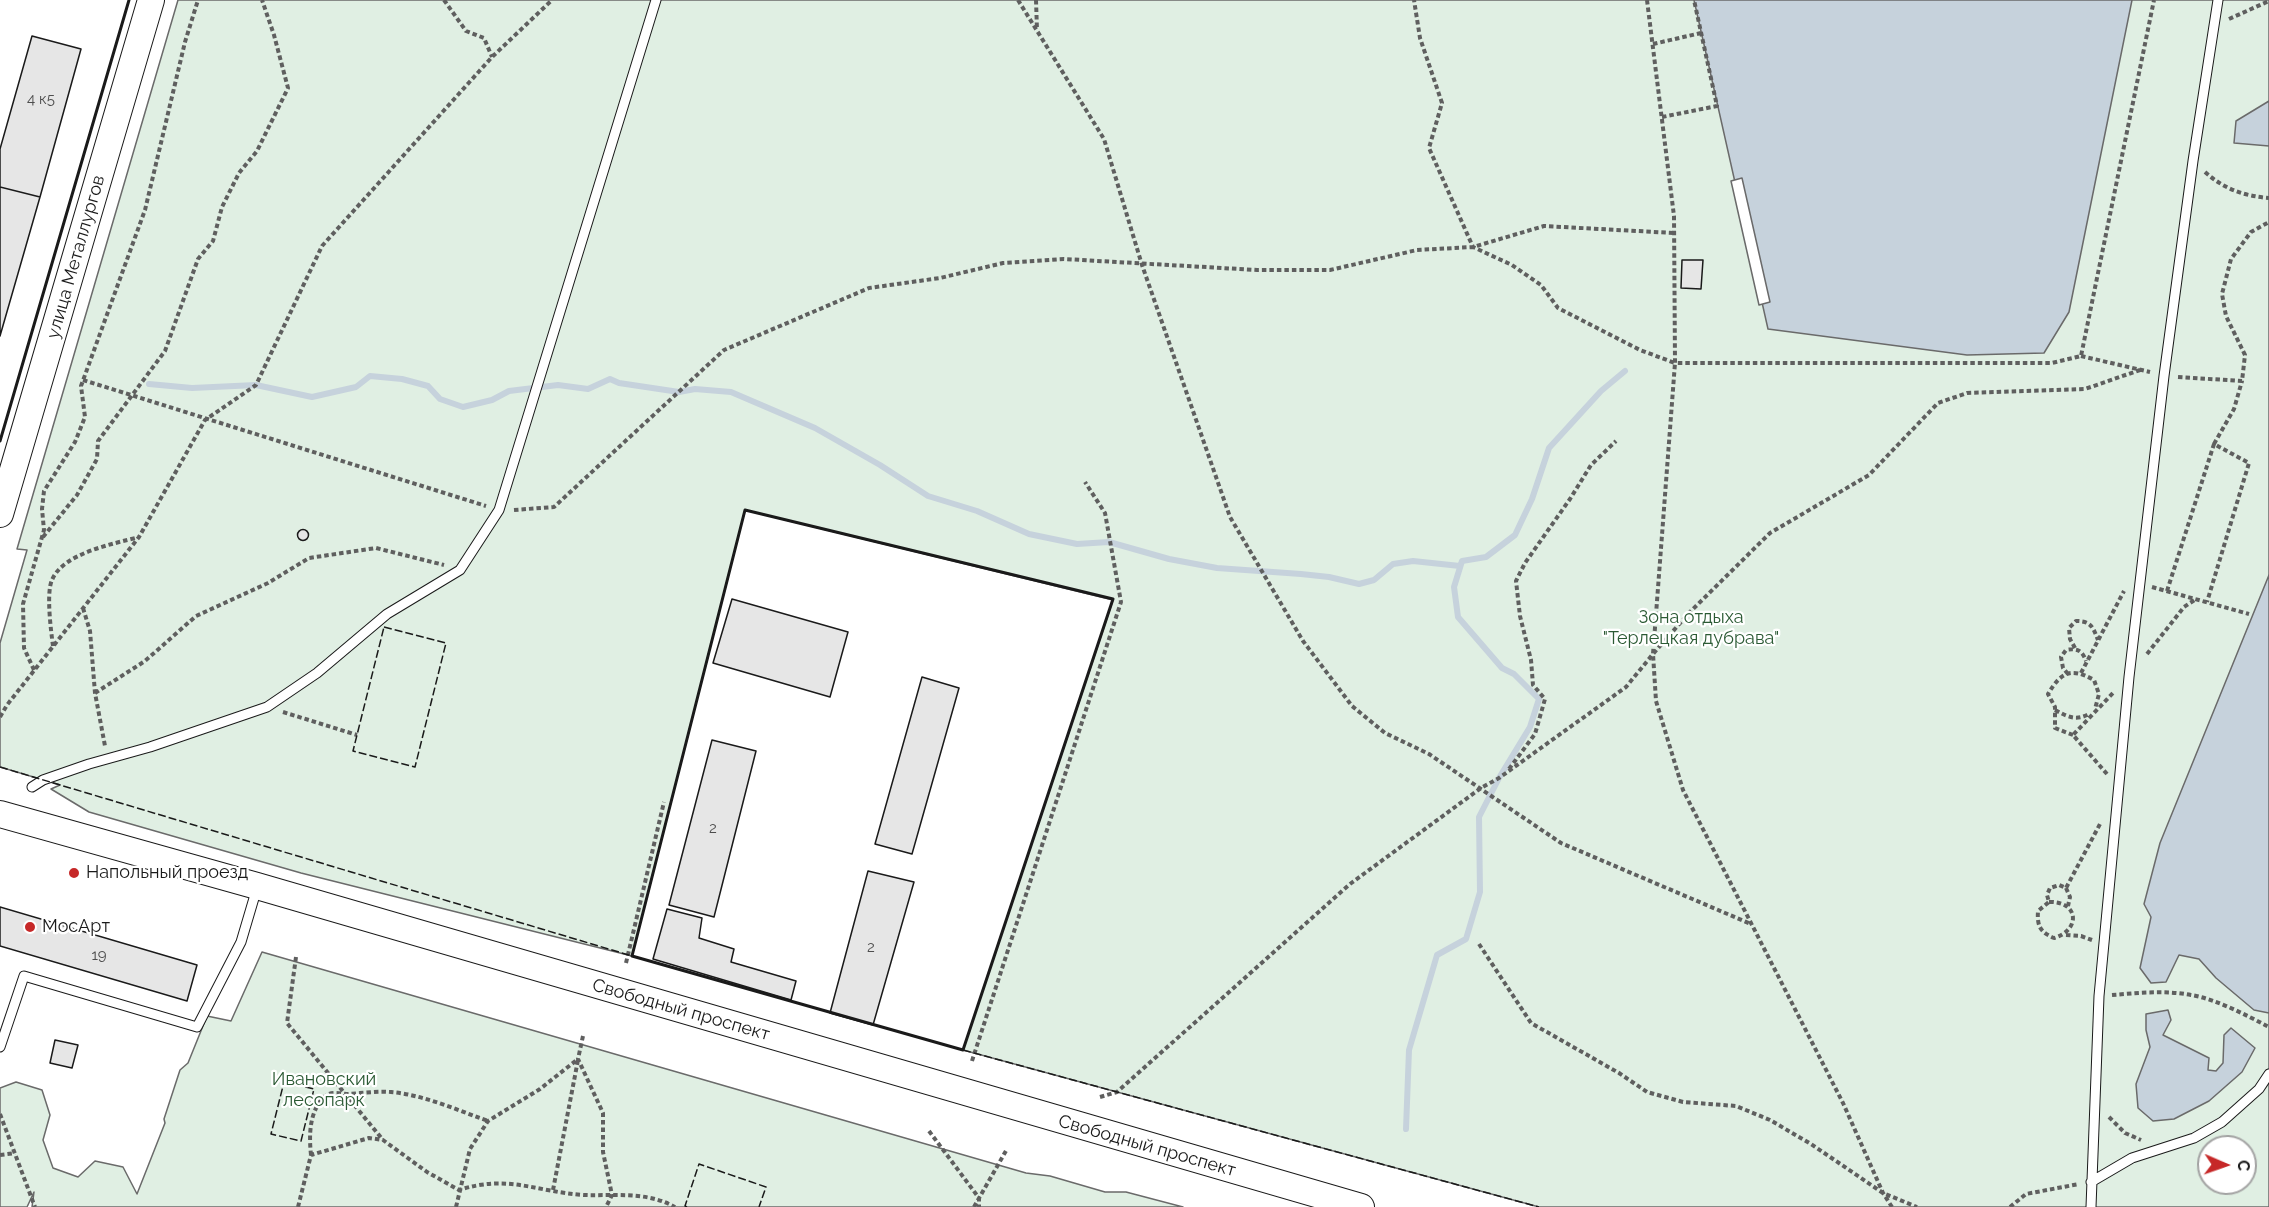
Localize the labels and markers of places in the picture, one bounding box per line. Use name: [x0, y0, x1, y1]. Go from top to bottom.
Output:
place label: Напольный проезд: [86, 862, 248, 884]
marker: Напольный проезд: [67, 866, 81, 880]
place label: МосАрт: [42, 916, 110, 938]
marker: МосАрт: [23, 920, 37, 934]

